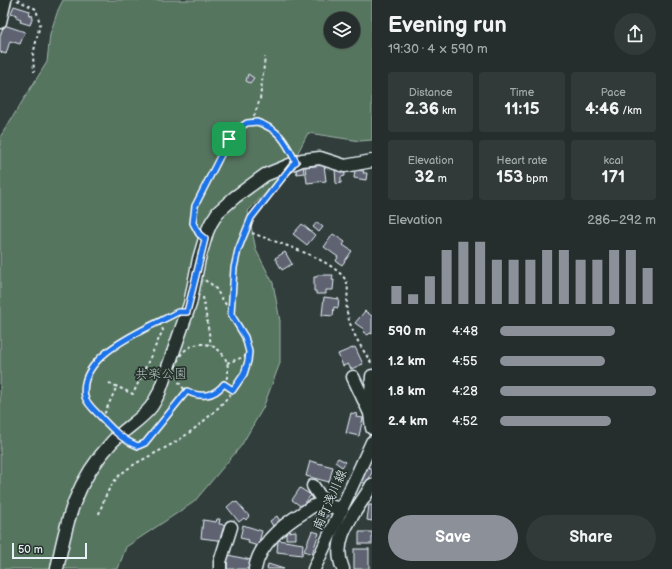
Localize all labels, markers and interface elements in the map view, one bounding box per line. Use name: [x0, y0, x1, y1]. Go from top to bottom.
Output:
map controls: [324, 12, 360, 48]
button: layers: [324, 12, 360, 48]
text: Evening run: [388, 12, 507, 39]
button: share: [614, 13, 656, 55]
text: 19:30 · 4 × 590 m: [388, 41, 488, 57]
text: Distance: [409, 86, 453, 99]
text: Time: [510, 86, 534, 99]
text: Pace: [601, 86, 626, 99]
text: 2.36: [405, 99, 439, 119]
text: 11:15: [504, 99, 540, 119]
text: 4:46: [585, 99, 619, 119]
text: km: [439, 104, 456, 117]
text: /km: [619, 104, 642, 117]
pin: [212, 122, 246, 156]
icon: arrive: [218, 128, 240, 150]
text: Elevation: [408, 154, 454, 167]
text: Heart rate: [497, 154, 547, 167]
text: kcal: [603, 154, 623, 167]
text: 32: [415, 167, 435, 187]
text: 153: [496, 167, 523, 187]
text: 171: [601, 167, 625, 187]
text: m: [435, 172, 447, 185]
text: bpm: [523, 172, 548, 185]
text: Elevation: [388, 212, 442, 228]
text: 286–292 m: [587, 212, 656, 228]
text: 590 m: [388, 323, 426, 339]
text: 4:48: [452, 323, 478, 339]
text: 1.2 km: [388, 353, 426, 369]
text: 4:55: [452, 353, 477, 369]
park label: 共楽公園: [135, 366, 187, 382]
text: 1.8 km: [388, 383, 426, 399]
text: 4:28: [452, 383, 478, 399]
text: 2.4 km: [388, 413, 428, 429]
text: 4:52: [452, 413, 478, 429]
street label: 南町浅川線: [309, 466, 351, 533]
button: Save: [388, 515, 518, 561]
button: Share: [526, 515, 656, 561]
scale bar: [12, 541, 87, 560]
text: 50 m: [18, 543, 43, 556]

